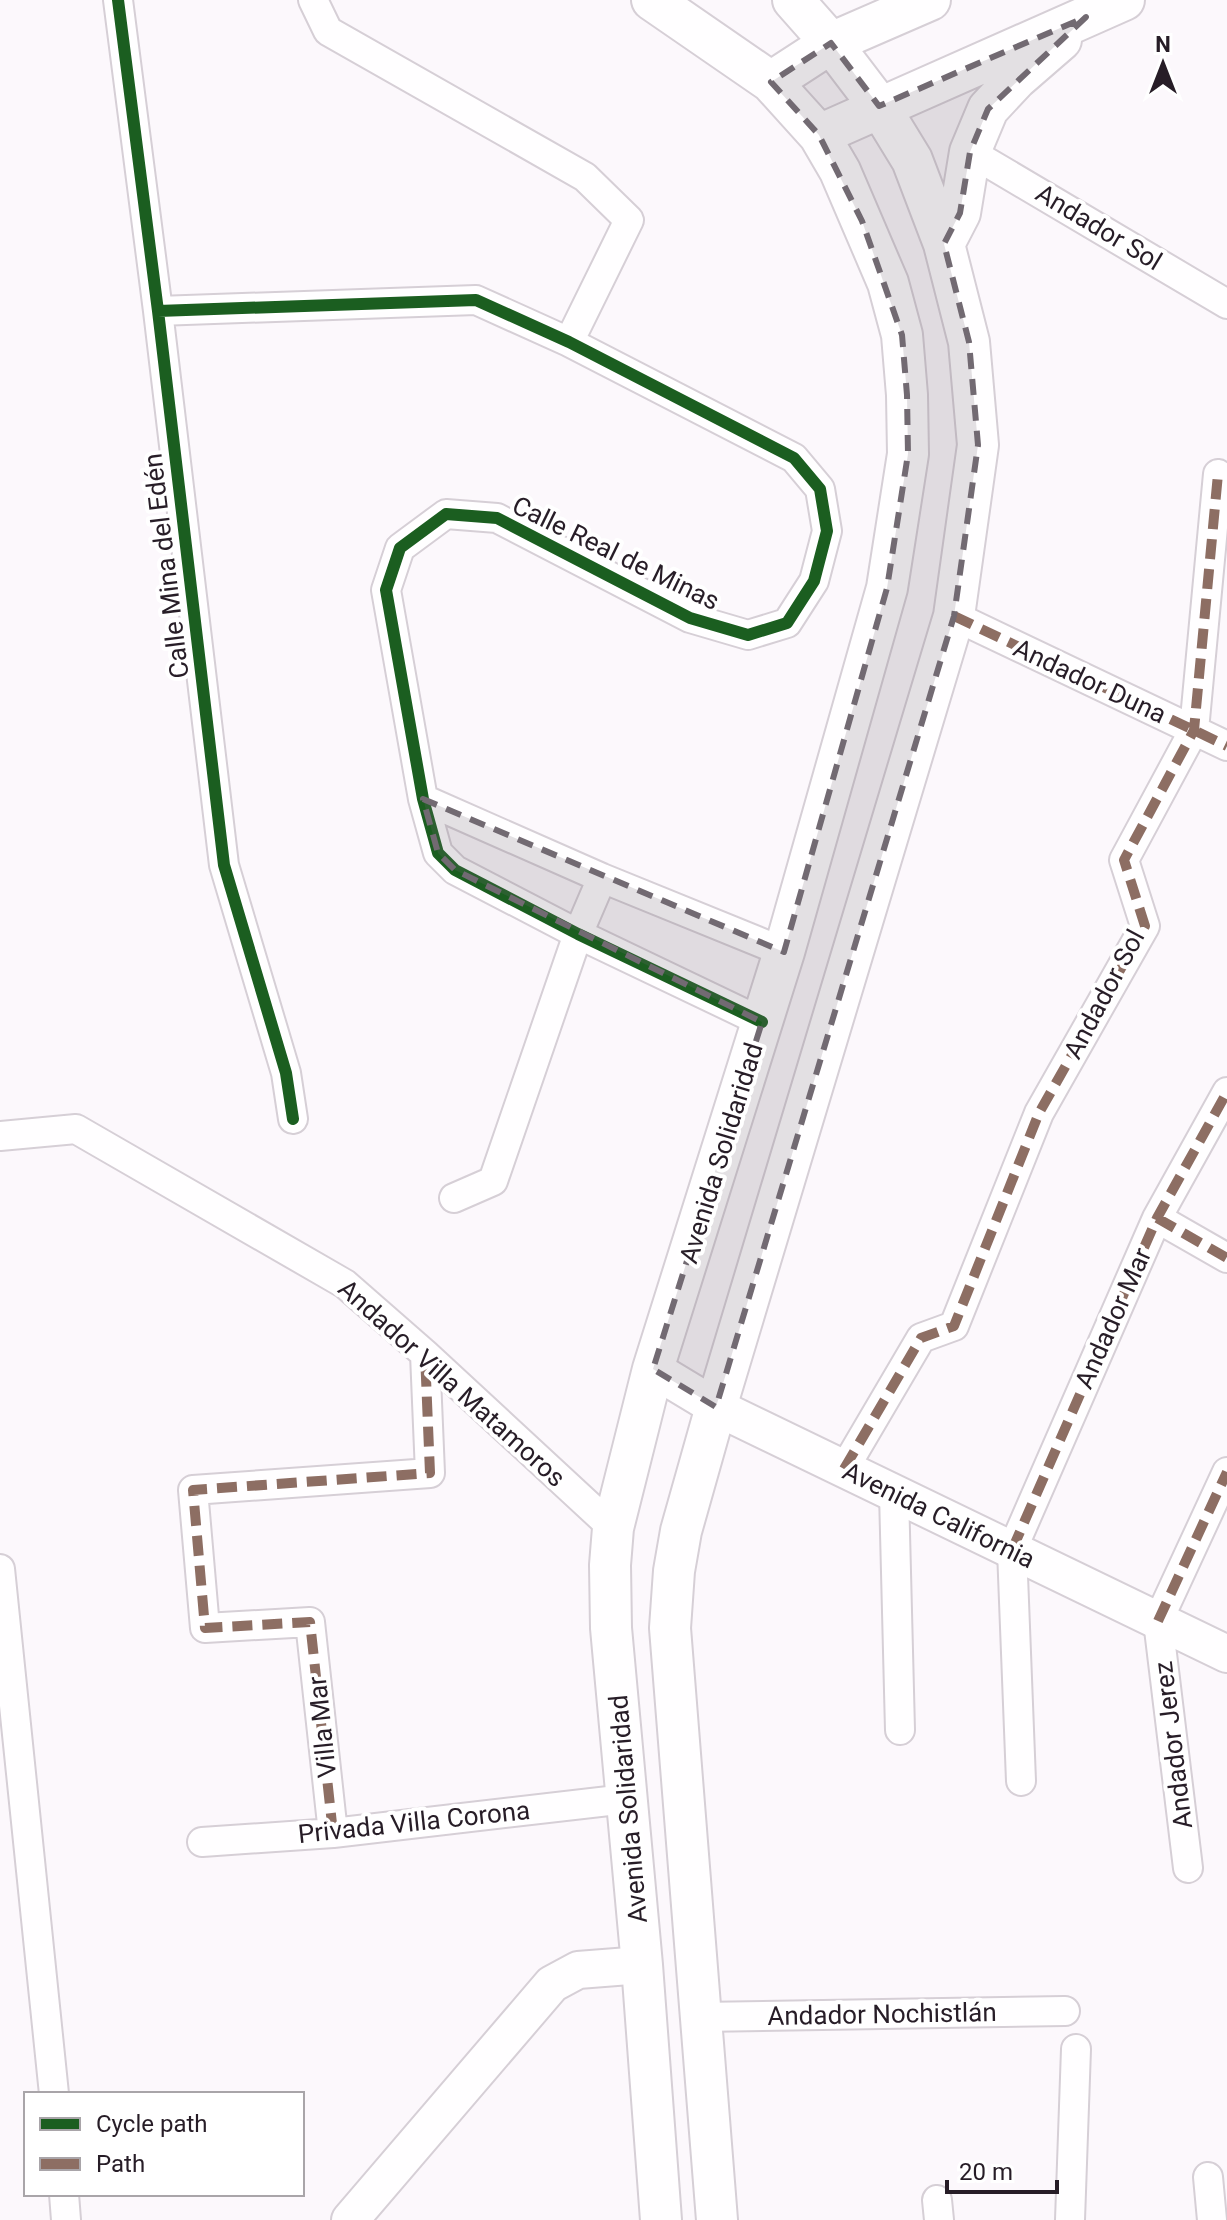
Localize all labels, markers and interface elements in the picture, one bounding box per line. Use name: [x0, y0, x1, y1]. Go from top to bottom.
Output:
north arrow: [1123, 24, 1203, 104]
text: N: [1155, 32, 1171, 57]
street label: Andador Sol: [1031, 178, 1167, 276]
street label: Calle Mina del Edén: [137, 452, 195, 680]
street label: Calle Real de Minas: [508, 490, 724, 616]
street label: Andador Duna: [1009, 633, 1171, 729]
street label: Andador Sol: [1058, 925, 1150, 1063]
street label: Avenida Solidaridad: [673, 1039, 769, 1267]
street label: Andador Mar: [1069, 1243, 1157, 1393]
street label: Andador Villa Matamoros: [332, 1273, 572, 1493]
street label: Avenida California: [838, 1456, 1040, 1574]
street label: Andador Jerez: [1148, 1660, 1198, 1830]
street label: Villa Mar: [302, 1675, 342, 1779]
street label: Avenida Solidaridad: [603, 1694, 653, 1924]
street label: Privada Villa Corona: [297, 1795, 531, 1849]
street label: Andador Nochistlán: [767, 1997, 997, 2031]
legend: [24, 2092, 304, 2196]
text: Cycle path: [96, 2110, 208, 2138]
scale bar: [947, 2144, 1057, 2194]
text: Path: [96, 2150, 145, 2178]
text: 20 m: [959, 2158, 1013, 2186]

